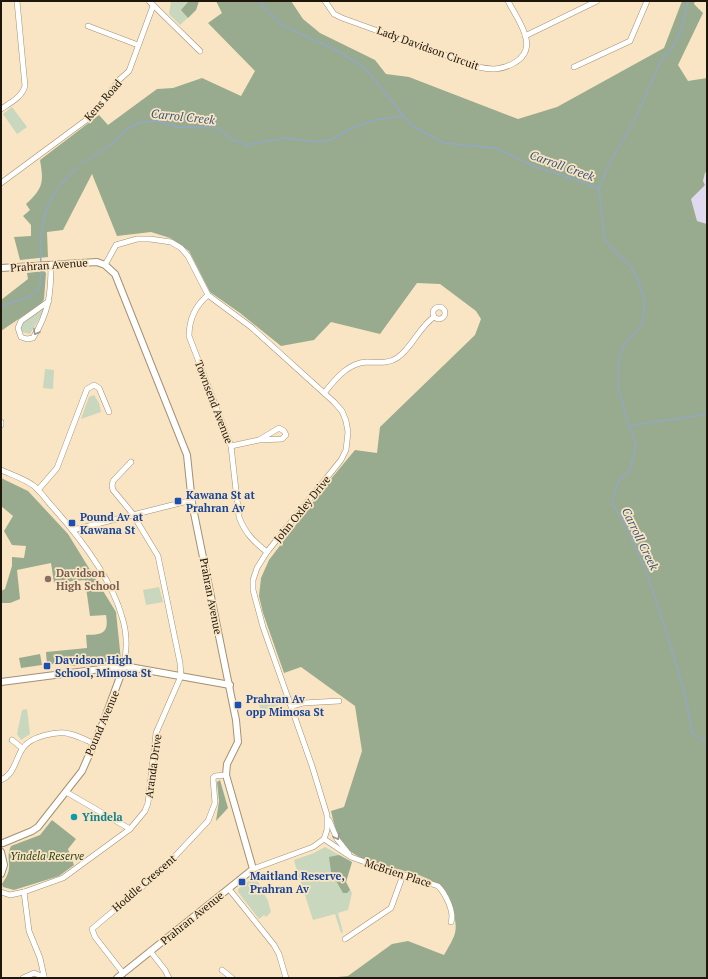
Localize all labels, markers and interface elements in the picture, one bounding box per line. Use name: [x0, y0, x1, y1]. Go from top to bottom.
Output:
street label: Lady Davidson Circuit: [375, 23, 481, 73]
street label: Kens Road: [81, 76, 125, 124]
water label: Carrol Creek: [150, 106, 216, 127]
water label: Carroll Creek: [528, 147, 597, 184]
street label: Prahran Avenue: [10, 255, 89, 275]
one-way arrow: [34, 328, 41, 335]
street label: Townsend Avenue: [192, 358, 236, 446]
street label: John Oxley Drive: [271, 472, 334, 545]
place label: Kawana St at Prahran Av: [186, 488, 255, 515]
marker: Kawana St at Prahran Av: [173, 496, 183, 506]
water label: Carroll Creek: [619, 505, 662, 573]
place label: Pound Av at Kawana St: [80, 510, 144, 537]
marker: Pound Av at Kawana St: [67, 518, 77, 528]
street label: Prahran Avenue: [197, 557, 225, 636]
place label: Davidson High School: [56, 566, 120, 593]
marker: Davidson High School: [43, 574, 53, 584]
place label: Davidson High School, Mimosa St: [55, 653, 152, 680]
marker: Davidson High School, Mimosa St: [42, 661, 52, 671]
street label: Pound Avenue: [82, 688, 122, 758]
place label: Prahran Av opp Mimosa St: [246, 692, 325, 719]
marker: Prahran Av opp Mimosa St: [233, 700, 243, 710]
street label: Aranda Drive: [142, 733, 164, 799]
place label: Yindela: [82, 810, 123, 824]
marker: Yindela: [69, 812, 79, 822]
one-way arrow: [332, 833, 340, 840]
park label: Yindela Reserve: [10, 849, 84, 863]
street label: Hoddle Crescent: [109, 851, 179, 915]
street label: McBrien Place: [363, 856, 434, 891]
place label: Maitland Reserve, Prahran Av: [250, 869, 345, 896]
marker: Maitland Reserve, Prahran Av: [237, 877, 247, 887]
street label: Prahran Avenue: [157, 888, 227, 948]

